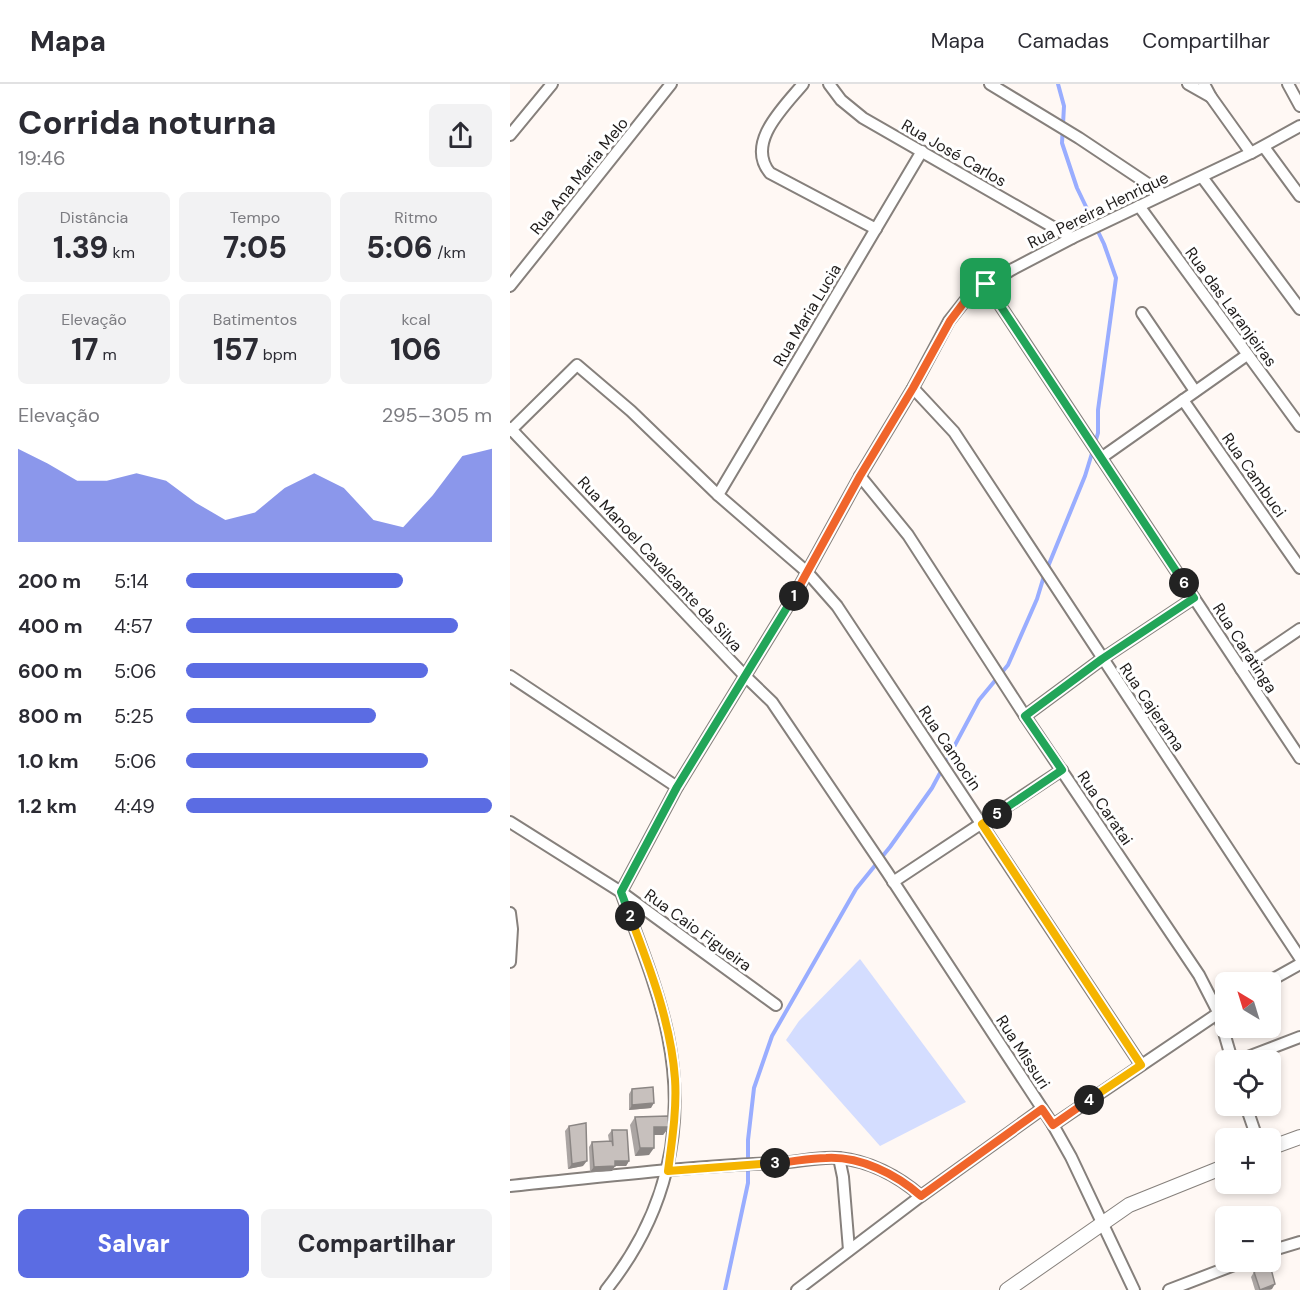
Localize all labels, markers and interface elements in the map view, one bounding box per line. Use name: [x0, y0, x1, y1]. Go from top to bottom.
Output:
text: Mapa: [30, 23, 106, 60]
text: Mapa: [931, 27, 984, 55]
text: Camadas: [1017, 27, 1109, 55]
text: Compartilhar: [1142, 27, 1270, 55]
text: Corrida noturna: [18, 101, 276, 144]
button: share: [429, 104, 492, 167]
street label: Rua Ana Maria Melo: [525, 113, 633, 239]
street label: Rua José Carlos: [898, 114, 1010, 192]
text: 19:46: [18, 145, 66, 171]
street label: Rua Pereira Henrique: [1024, 167, 1172, 253]
text: Distância: [60, 207, 128, 228]
text: Tempo: [230, 207, 280, 228]
text: Ritmo: [394, 207, 438, 228]
text: 1.39: [53, 228, 108, 267]
text: 7:05: [223, 228, 287, 267]
text: 5:06: [366, 228, 433, 267]
text: km: [108, 242, 135, 263]
text: /km: [433, 242, 466, 263]
street label: Rua das Laranjeiras: [1180, 243, 1282, 371]
pin: [960, 258, 1011, 309]
street label: Rua Maria Lucia: [768, 260, 846, 370]
icon: arrive: [969, 267, 1002, 300]
text: Elevação: [61, 309, 127, 330]
text: Batimentos: [213, 309, 297, 330]
text: kcal: [402, 309, 430, 330]
text: 17: [71, 330, 98, 369]
text: 157: [213, 330, 259, 369]
text: 106: [390, 330, 442, 369]
text: m: [98, 344, 117, 365]
text: bpm: [259, 344, 297, 365]
text: Elevação: [18, 402, 100, 428]
text: 295–305 m: [382, 402, 492, 428]
street label: Rua Cambuci: [1217, 429, 1291, 521]
street label: Rua Manoel Cavalcante da Silva: [573, 472, 747, 656]
text: 200 m: [18, 568, 81, 594]
text: 5:14: [114, 568, 149, 594]
pin: 6: [1169, 568, 1199, 598]
text: 6: [1179, 572, 1189, 593]
pin: 1: [779, 581, 809, 611]
text: 1: [791, 585, 797, 606]
street label: Rua Caratinga: [1208, 599, 1282, 697]
text: 400 m: [18, 613, 83, 639]
text: 4:57: [114, 613, 153, 639]
text: 600 m: [18, 658, 82, 684]
text: 5:06: [114, 658, 156, 684]
street label: Rua Cajerama: [1115, 659, 1189, 755]
street label: Rua Camocin: [914, 702, 986, 794]
text: 800 m: [18, 703, 82, 729]
text: 5:25: [114, 703, 154, 729]
text: 1.0 km: [18, 748, 79, 774]
text: 5:06: [114, 748, 156, 774]
street label: Rua Caratai: [1073, 767, 1137, 849]
text: 1.2 km: [18, 793, 77, 819]
text: 4:49: [114, 793, 155, 819]
pin: 5: [982, 799, 1012, 829]
text: 5: [992, 803, 1002, 824]
street label: Rua Caio Figueira: [640, 884, 756, 976]
pin: 2: [615, 901, 645, 931]
text: 2: [625, 905, 635, 926]
north arrow: [1215, 972, 1281, 1038]
map controls: [1215, 972, 1281, 1272]
street label: Rua Missuri: [991, 1011, 1055, 1093]
button: locate: [1215, 1050, 1281, 1116]
pin: 4: [1074, 1085, 1104, 1115]
text: 4: [1084, 1089, 1094, 1110]
button: +: [1215, 1128, 1281, 1194]
pin: 3: [760, 1148, 790, 1178]
text: 3: [770, 1152, 780, 1173]
button: −: [1215, 1206, 1281, 1272]
button: Salvar: [18, 1209, 249, 1278]
button: Compartilhar: [261, 1209, 492, 1278]

